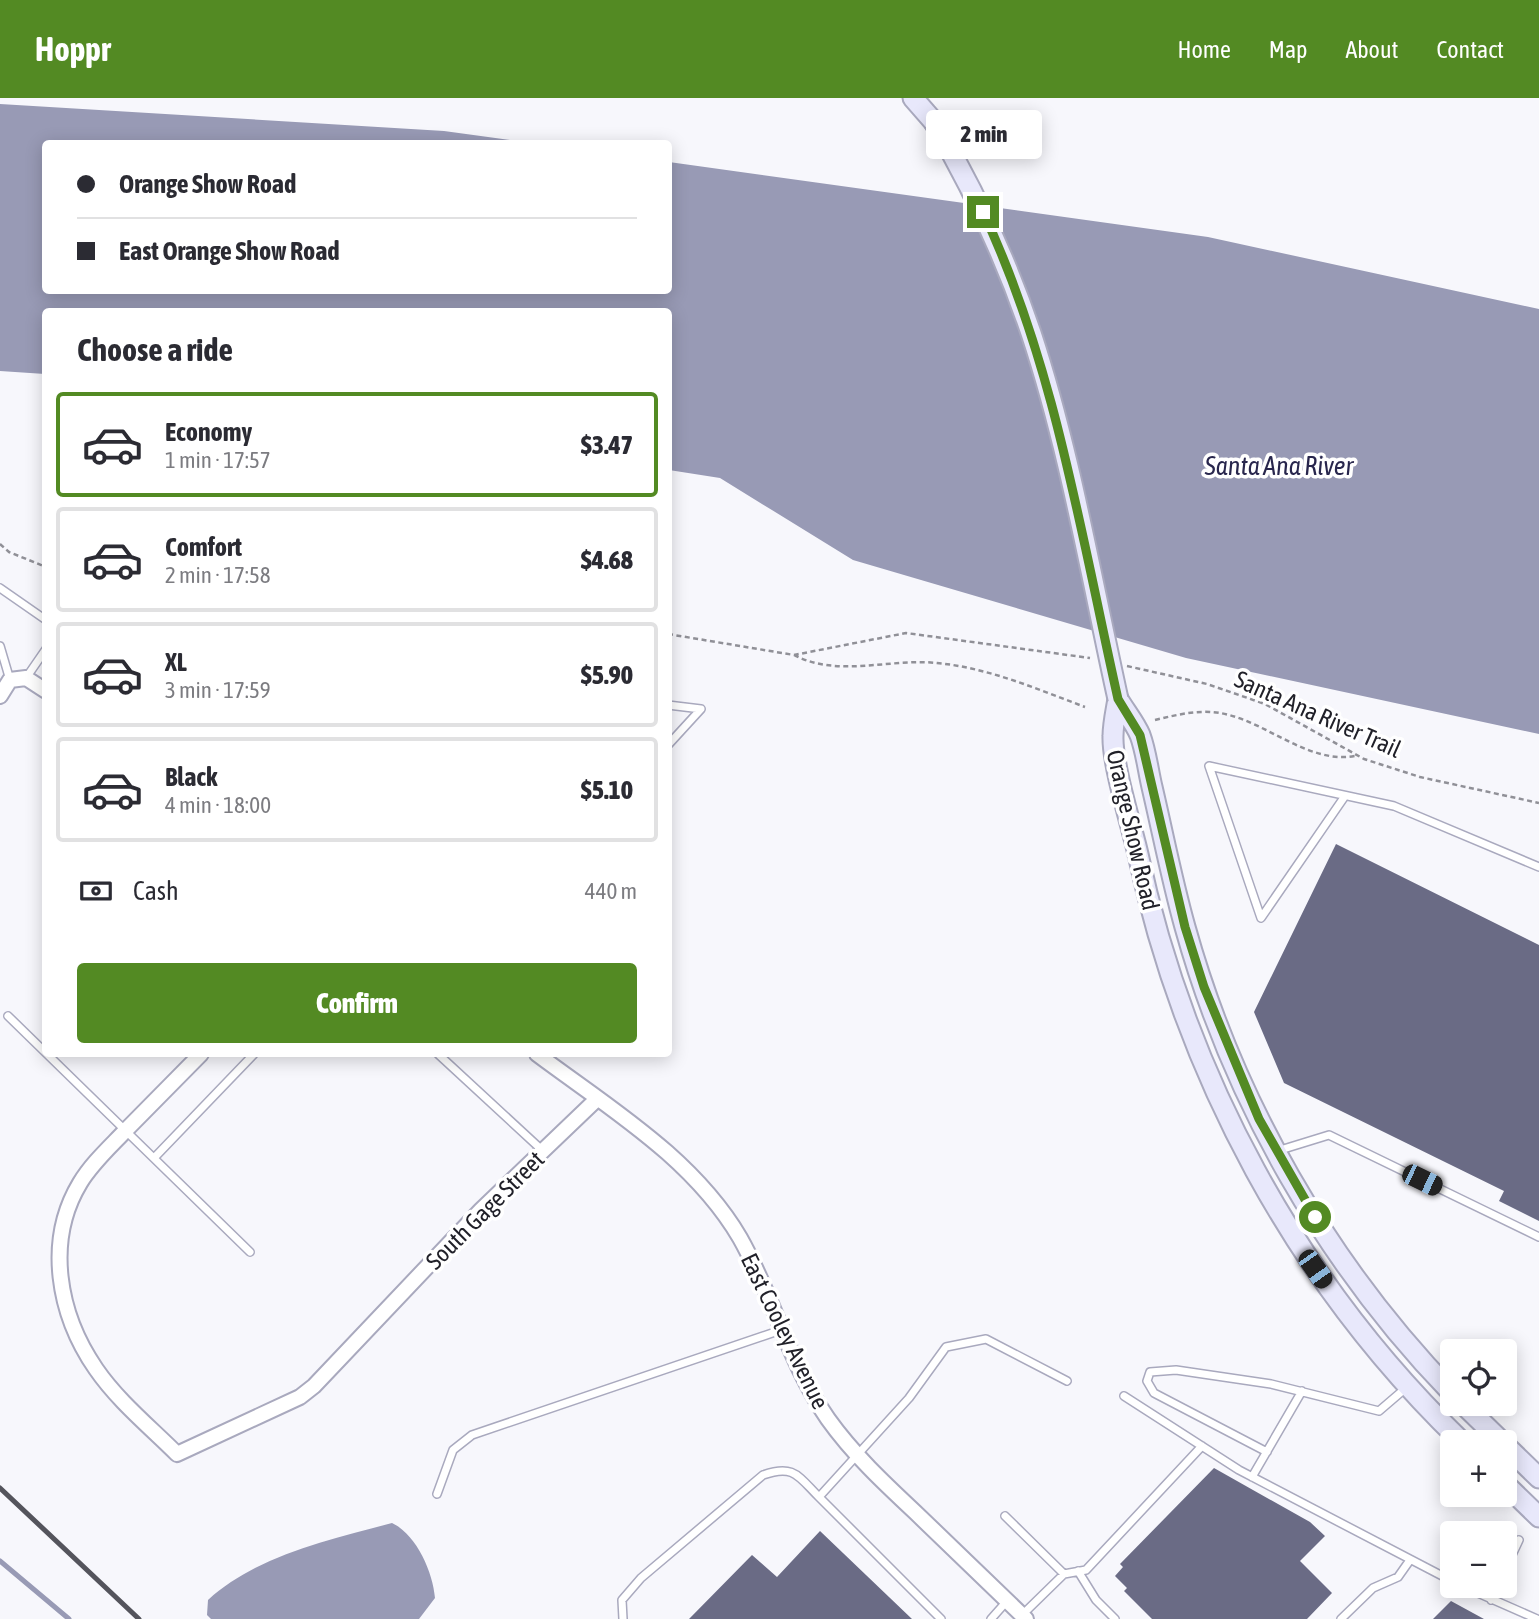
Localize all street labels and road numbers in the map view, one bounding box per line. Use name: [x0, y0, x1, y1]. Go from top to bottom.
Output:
street label: Santa Ana River Trail: [1231, 665, 1406, 763]
street label: Orange Show Road: [1101, 747, 1165, 913]
street label: South Gage Street: [421, 1145, 550, 1274]
street label: East Cooley Avenue: [736, 1249, 834, 1413]

